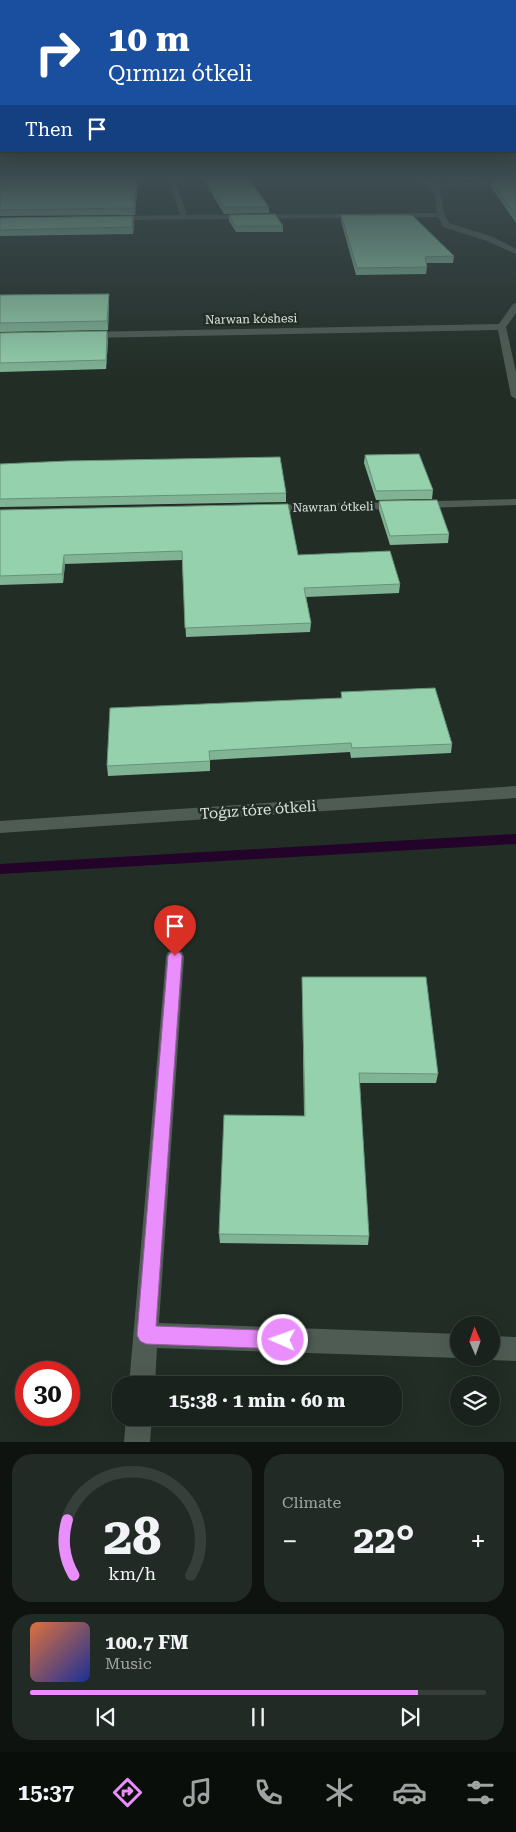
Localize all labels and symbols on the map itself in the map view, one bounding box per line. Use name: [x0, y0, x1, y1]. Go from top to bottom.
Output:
street label: Narwan kóshesi: [205, 311, 297, 327]
street label: Nawran ótkeli: [292, 499, 374, 515]
street label: Toǵız tóre ótkeli: [199, 797, 317, 823]
pin: [154, 905, 196, 956]
position arrow: [256, 1313, 308, 1365]
north arrow: [450, 1316, 500, 1366]
speed limit sign: 30: [15, 1361, 80, 1426]

